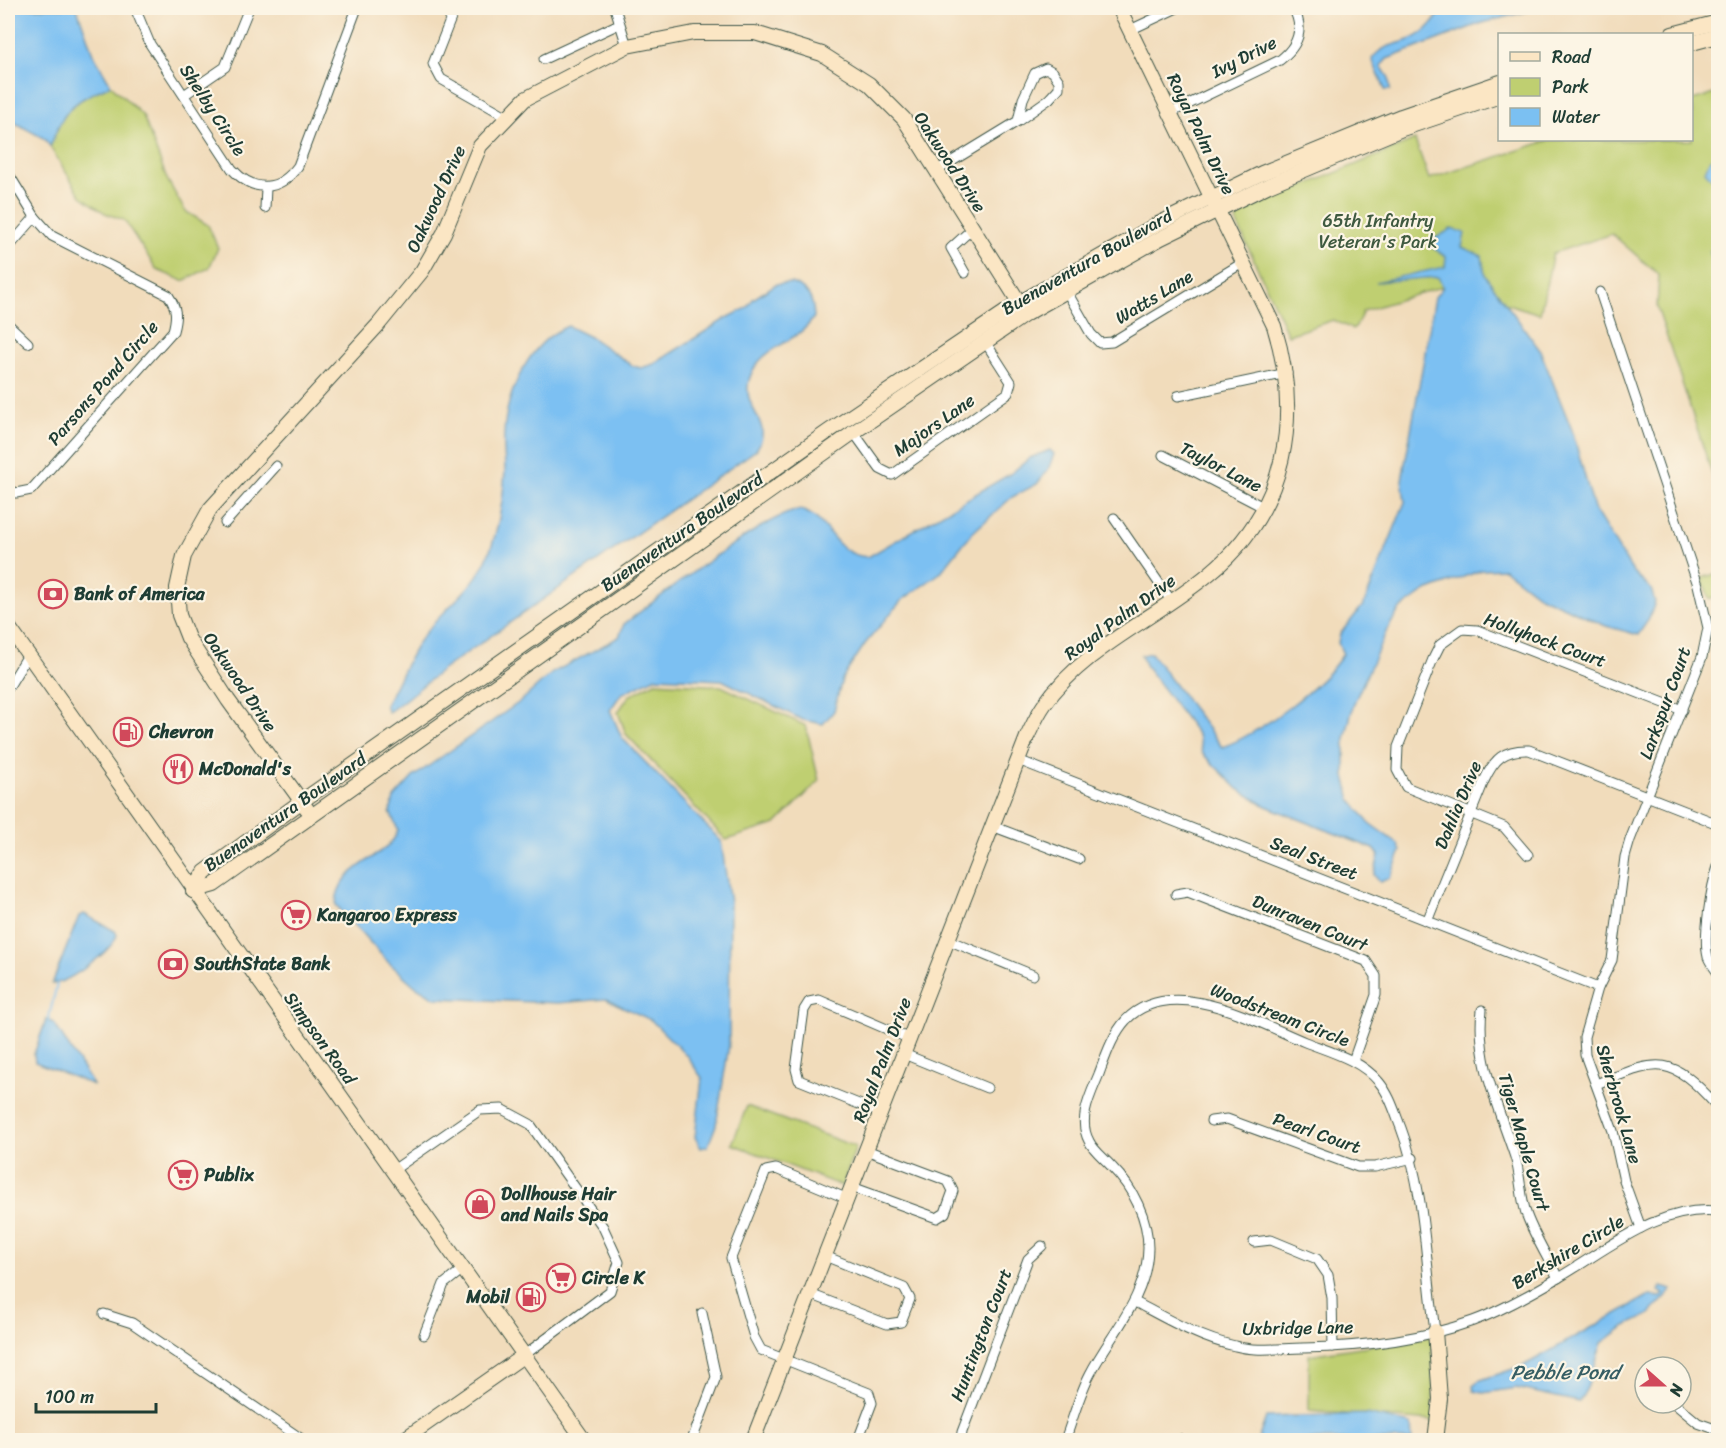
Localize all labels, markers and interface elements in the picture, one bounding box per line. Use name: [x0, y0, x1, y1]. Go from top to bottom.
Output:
street label: Ivy Drive: [1205, 27, 1283, 88]
legend: [1498, 33, 1693, 141]
text: Road: [1552, 41, 1592, 73]
street label: Shelby Circle: [171, 57, 255, 163]
street label: Royal Palm Drive: [1158, 68, 1244, 200]
text: Park: [1552, 71, 1589, 103]
text: Water: [1552, 101, 1601, 133]
street label: Oakwood Drive: [905, 105, 995, 219]
street label: Oakwood Drive: [397, 140, 475, 258]
street label: Buenaventura Boulevard: [995, 199, 1180, 324]
park label: 65th Infantry Veteran's Park: [1319, 205, 1437, 258]
street label: Watts Lane: [1109, 261, 1200, 333]
street label: Parsons Pond Circle: [39, 313, 167, 453]
street label: Majors Lane: [886, 385, 982, 465]
street label: Taylor Lane: [1174, 432, 1268, 502]
street label: Buenaventura Boulevard: [594, 463, 772, 601]
street label: Royal Palm Drive: [1057, 565, 1183, 669]
bank icon: Bank of America: [37, 578, 69, 610]
place label: Bank of America: [74, 578, 206, 610]
street label: Hollyhock Court: [1479, 603, 1611, 677]
street label: Oakwood Drive: [194, 625, 286, 739]
street label: Larkspur Court: [1630, 642, 1700, 764]
fuel station icon: Chevron: [112, 716, 144, 748]
place label: Chevron: [148, 716, 214, 748]
street label: Buenaventura Boulevard: [197, 743, 375, 881]
restaurant icon: McDonald's: [162, 753, 194, 785]
place label: McDonald's: [198, 753, 292, 785]
street label: Dahlia Drive: [1425, 756, 1491, 854]
street label: Seal Street: [1265, 827, 1363, 889]
street label: Dunraven Court: [1247, 885, 1374, 961]
supermarket icon: Kangaroo Express: [280, 899, 312, 931]
place label: Kangaroo Express: [316, 899, 458, 931]
bank icon: SouthState Bank: [157, 948, 189, 980]
place label: SouthState Bank: [193, 948, 331, 980]
street label: Woodstream Circle: [1206, 974, 1355, 1056]
street label: Simpson Road: [275, 985, 366, 1093]
street label: Royal Palm Drive: [843, 993, 921, 1127]
street label: Sherbrook Lane: [1587, 1040, 1651, 1168]
street label: Tiger Maple Court: [1489, 1069, 1559, 1216]
street label: Pearl Court: [1269, 1103, 1366, 1163]
supermarket icon: Publix: [167, 1159, 199, 1191]
place label: Publix: [204, 1159, 255, 1191]
place label: Dollhouse Hair and Nails Spa: [500, 1178, 617, 1231]
shop icon: Dollhouse Hair and Nails Spa: [464, 1188, 496, 1220]
street label: Berkshire Circle: [1505, 1206, 1631, 1298]
supermarket icon: Circle K: [545, 1262, 577, 1294]
place label: Circle K: [581, 1262, 647, 1294]
street label: Huntington Court: [941, 1264, 1021, 1406]
place label: Mobil: [465, 1281, 511, 1313]
fuel station icon: Mobil: [515, 1281, 547, 1313]
street label: Uxbridge Lane: [1242, 1311, 1354, 1345]
water label: Pebble Pond: [1511, 1355, 1625, 1390]
north arrow: [1633, 1355, 1693, 1415]
scale bar: [36, 1376, 156, 1414]
text: N: [1661, 1379, 1692, 1401]
text: 100 m: [45, 1381, 94, 1413]

